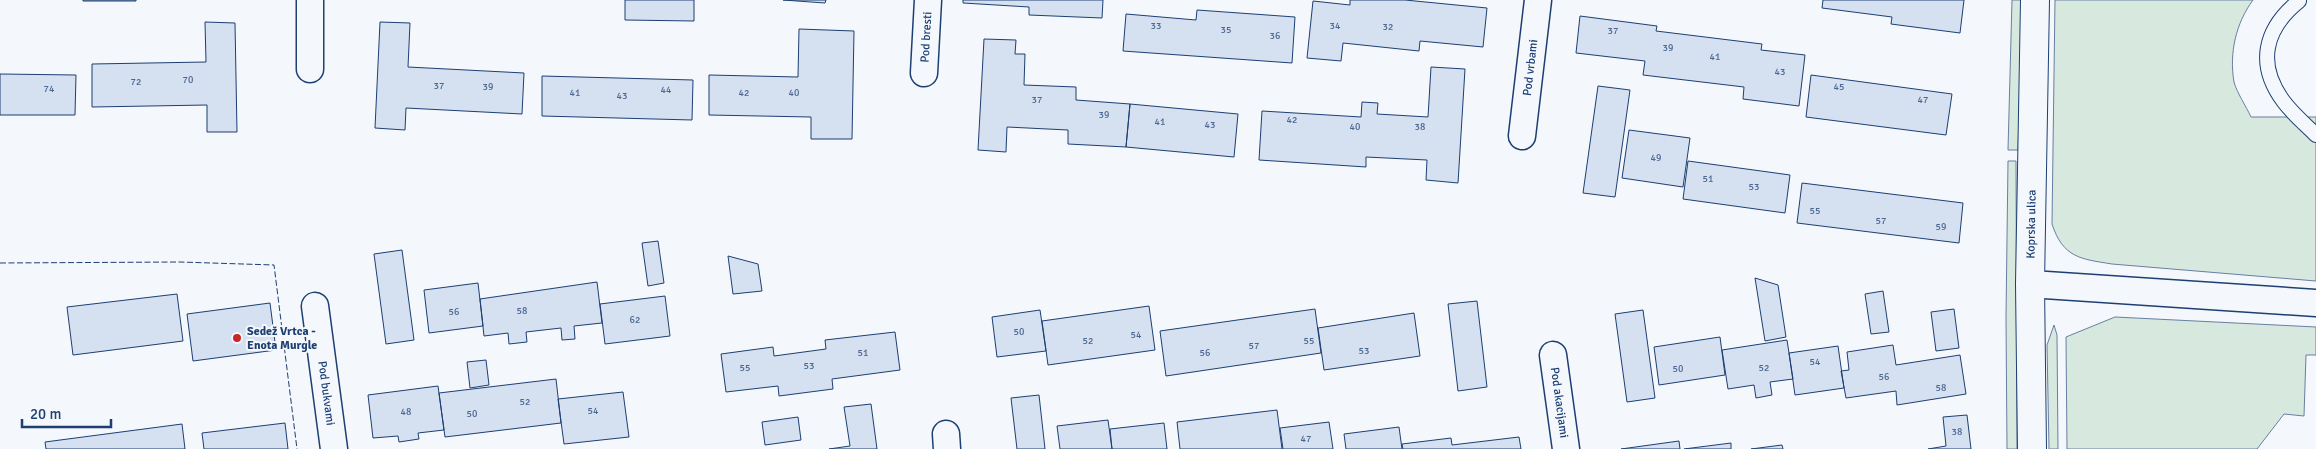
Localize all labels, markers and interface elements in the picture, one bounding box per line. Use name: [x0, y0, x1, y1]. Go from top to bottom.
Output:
street label: Pod bresti: [917, 11, 935, 63]
house number: 33: [1151, 20, 1161, 32]
house number: 34: [1330, 20, 1341, 32]
house number: 32: [1383, 21, 1393, 33]
house number: 35: [1221, 24, 1231, 36]
house number: 37: [1608, 25, 1618, 37]
house number: 36: [1270, 30, 1280, 42]
street label: Pod vrbami: [1519, 38, 1541, 97]
house number: 39: [1663, 42, 1673, 54]
house number: 41: [1710, 51, 1720, 63]
house number: 43: [1775, 66, 1785, 78]
house number: 70: [183, 74, 193, 86]
house number: 72: [131, 76, 141, 88]
house number: 37: [434, 80, 444, 92]
house number: 39: [483, 81, 493, 93]
house number: 45: [1834, 81, 1844, 93]
house number: 74: [44, 83, 55, 95]
house number: 44: [661, 84, 672, 96]
house number: 41: [570, 87, 580, 99]
house number: 42: [739, 87, 749, 99]
house number: 40: [789, 87, 799, 99]
house number: 43: [617, 90, 627, 102]
house number: 37: [1032, 94, 1042, 106]
house number: 47: [1918, 94, 1928, 106]
house number: 39: [1099, 109, 1109, 121]
house number: 42: [1287, 114, 1297, 126]
house number: 41: [1155, 116, 1165, 128]
house number: 43: [1205, 119, 1215, 131]
house number: 40: [1350, 121, 1360, 133]
house number: 38: [1415, 121, 1425, 133]
house number: 49: [1651, 152, 1661, 164]
house number: 51: [1703, 173, 1713, 185]
house number: 53: [1749, 181, 1759, 193]
street label: Koprska ulica: [2023, 189, 2039, 259]
house number: 55: [1810, 205, 1820, 217]
house number: 57: [1876, 215, 1886, 227]
house number: 59: [1936, 221, 1946, 233]
house number: 58: [517, 305, 527, 317]
house number: 56: [449, 306, 459, 318]
house number: 62: [630, 314, 640, 326]
place label: Sedež Vrtca - Enota Murgle: [247, 324, 317, 353]
house number: 50: [1014, 326, 1024, 338]
house number: 54: [1131, 329, 1142, 341]
marker: Sedež Vrtca - Enota Murgle: [231, 332, 243, 344]
house number: 52: [1083, 335, 1093, 347]
house number: 55: [1304, 335, 1314, 347]
house number: 57: [1249, 340, 1259, 352]
house number: 53: [1359, 345, 1369, 357]
house number: 51: [858, 347, 868, 359]
house number: 56: [1200, 347, 1210, 359]
house number: 54: [1810, 356, 1821, 368]
street label: Pod bukvami: [315, 360, 338, 426]
house number: 53: [804, 360, 814, 372]
house number: 55: [740, 362, 750, 374]
house number: 52: [1759, 362, 1769, 374]
house number: 50: [1673, 363, 1683, 375]
street label: Pod akacijami: [1547, 366, 1572, 439]
house number: 56: [1879, 371, 1889, 383]
house number: 58: [1936, 382, 1946, 394]
scale bar: [22, 396, 111, 428]
house number: 52: [520, 396, 530, 408]
text: 20 m: [30, 405, 61, 423]
house number: 54: [588, 405, 599, 417]
house number: 48: [401, 406, 411, 418]
house number: 50: [467, 408, 477, 420]
house number: 38: [1952, 426, 1962, 438]
house number: 47: [1301, 433, 1311, 445]

